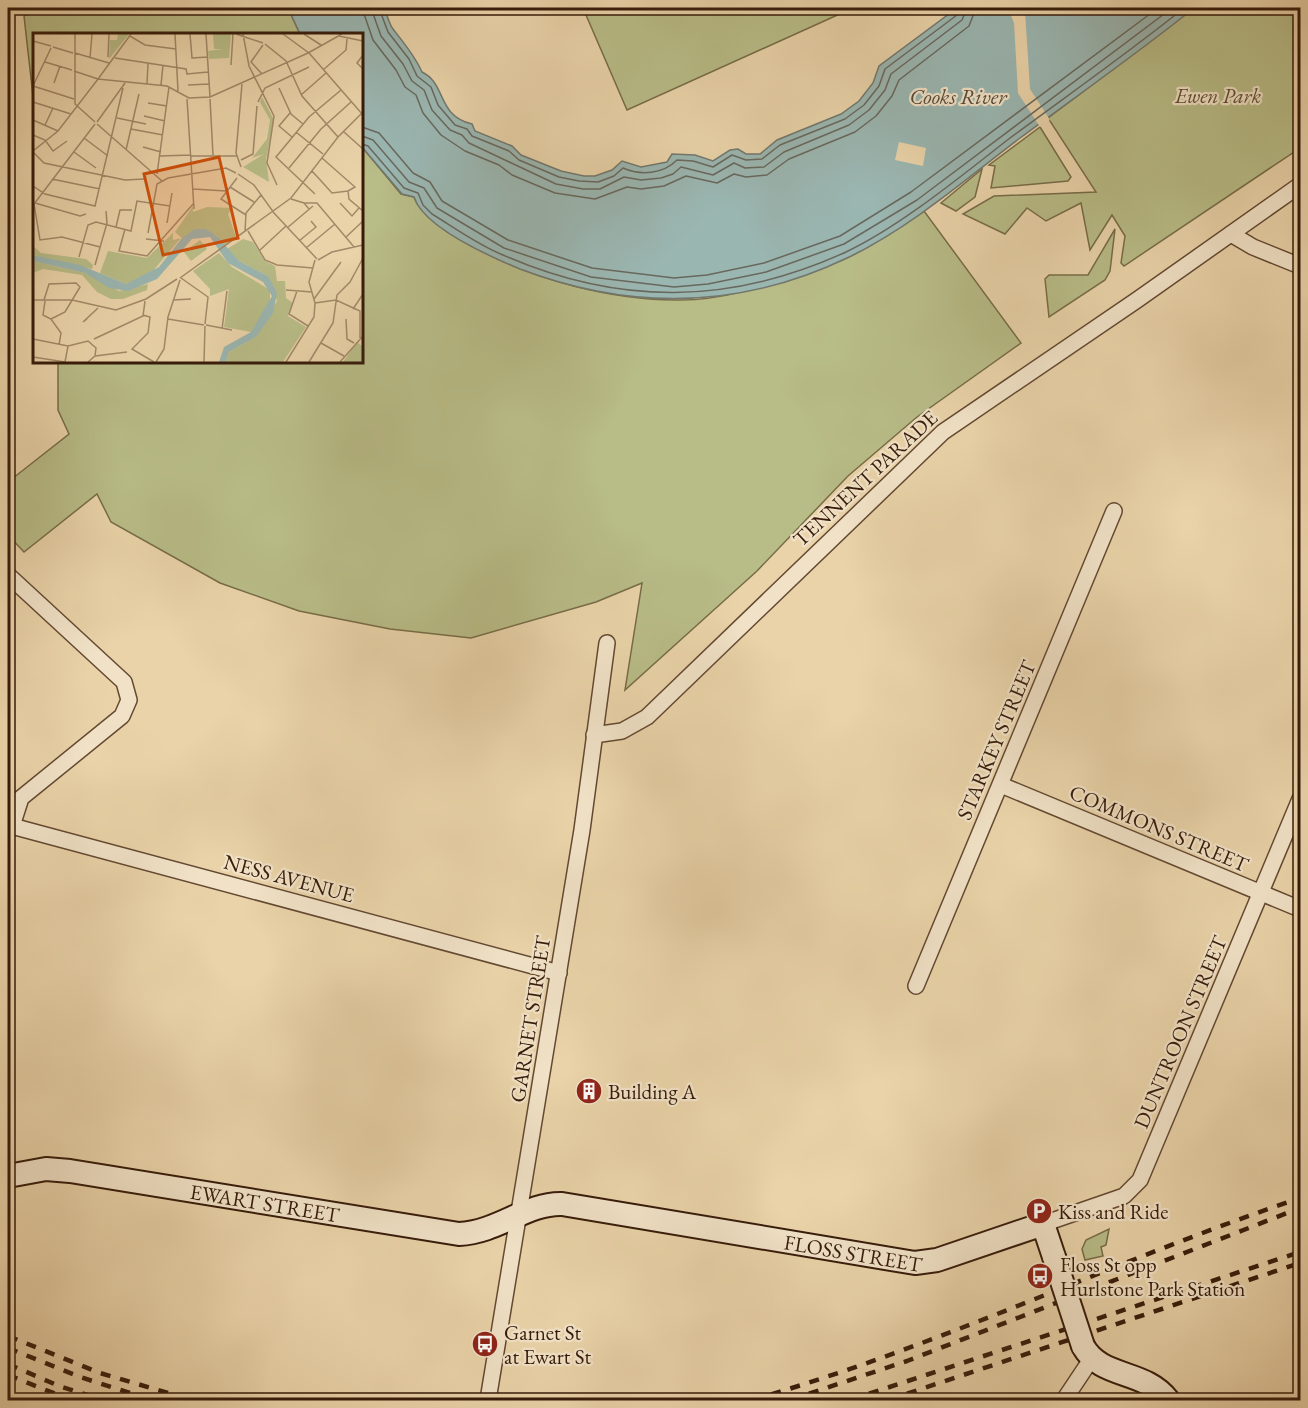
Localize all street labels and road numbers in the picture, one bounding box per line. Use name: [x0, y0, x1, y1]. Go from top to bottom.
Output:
street label: TENNENT PARADE: [787, 404, 943, 552]
street label: STARKEY STREET: [950, 655, 1042, 824]
street label: COMMONS STREET: [1065, 778, 1253, 878]
street label: NESS AVENUE: [221, 848, 357, 908]
street label: DUNTROON STREET: [1127, 931, 1233, 1132]
street label: GARNET STREET: [504, 933, 557, 1104]
street label: EWART STREET: [188, 1177, 342, 1228]
street label: FLOSS STREET: [782, 1228, 925, 1278]

